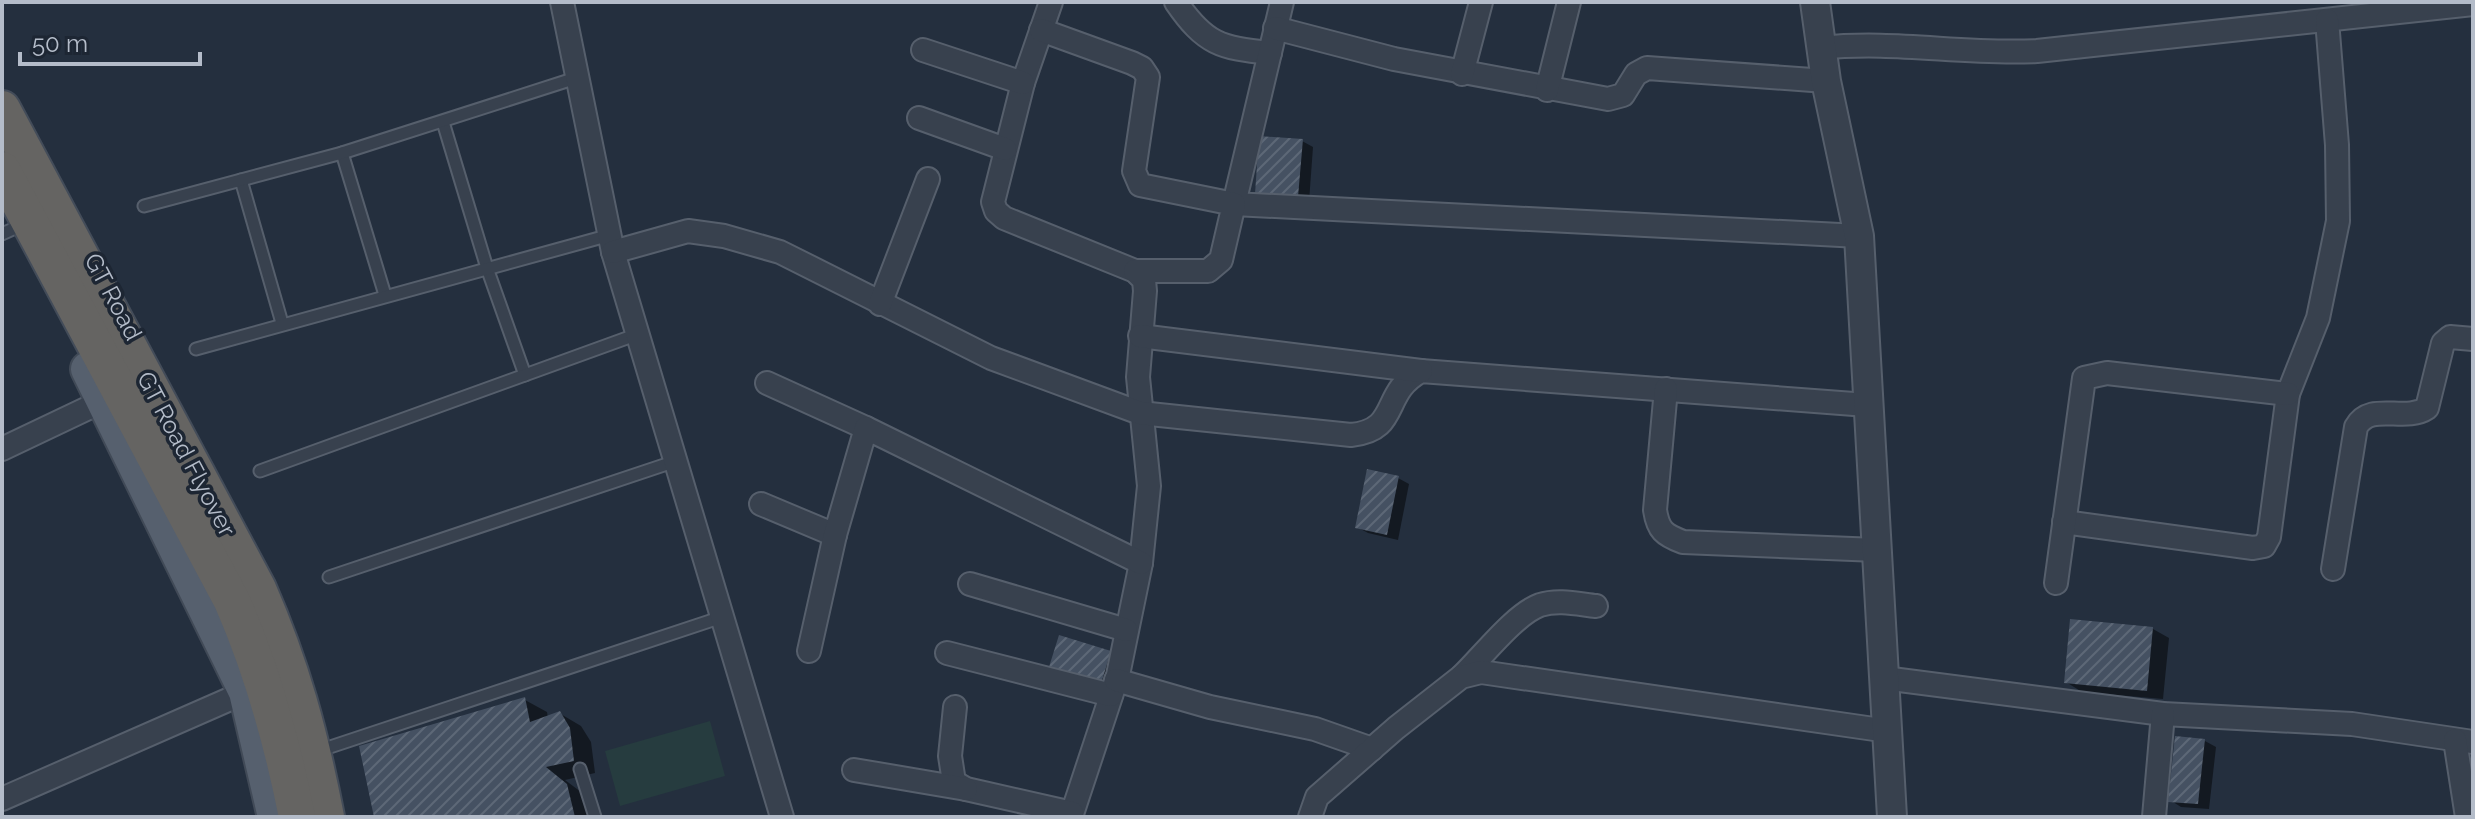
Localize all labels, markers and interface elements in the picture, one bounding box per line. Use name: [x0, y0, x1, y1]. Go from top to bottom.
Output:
scale bar: [20, 16, 200, 66]
text: 50 m: [32, 29, 88, 58]
street label: GT Road: [78, 248, 148, 345]
street label: GT Road Flyover: [131, 367, 242, 542]

